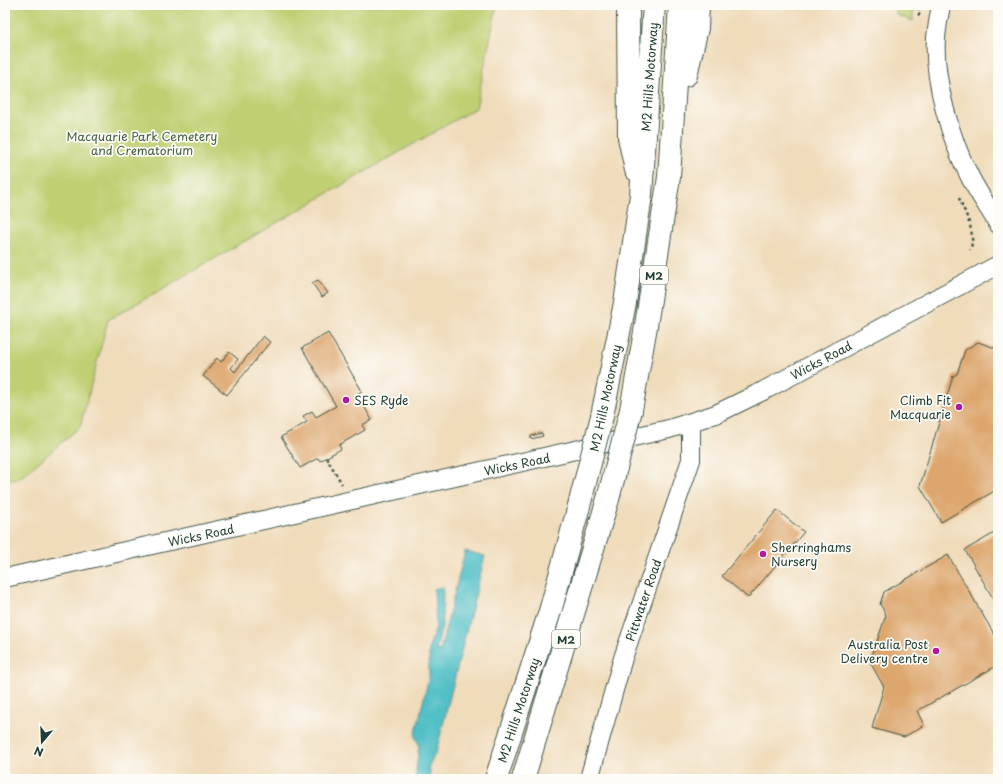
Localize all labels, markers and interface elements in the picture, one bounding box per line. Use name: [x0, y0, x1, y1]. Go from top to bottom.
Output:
street label: M2 Hills Motorway: [636, 22, 662, 132]
park label: Macquarie Park Cemetery and Crematorium: [67, 127, 218, 159]
road number: M2: [640, 266, 668, 284]
street label: Wicks Road: [787, 336, 855, 384]
street label: M2 Hills Motorway: [585, 343, 625, 453]
place label: SES Ryde: [354, 391, 408, 409]
place label: Climb Fit Macquarie: [890, 391, 951, 423]
marker: SES Ryde: [341, 395, 351, 405]
marker: Climb Fit Macquarie: [954, 402, 964, 412]
street label: Wicks Road: [482, 448, 552, 480]
street label: Wicks Road: [166, 519, 236, 551]
place label: Sherringhams Nursery: [771, 538, 852, 570]
marker: Sherringhams Nursery: [758, 549, 768, 559]
street label: Pittwater Road: [621, 556, 665, 644]
road number: M2: [552, 630, 580, 648]
place label: Australia Post Delivery centre: [840, 635, 928, 667]
marker: Australia Post Delivery centre: [931, 646, 941, 656]
street label: M2 Hills Motorway: [493, 655, 543, 765]
north arrow: [22, 722, 62, 762]
text: N: [31, 742, 45, 761]

